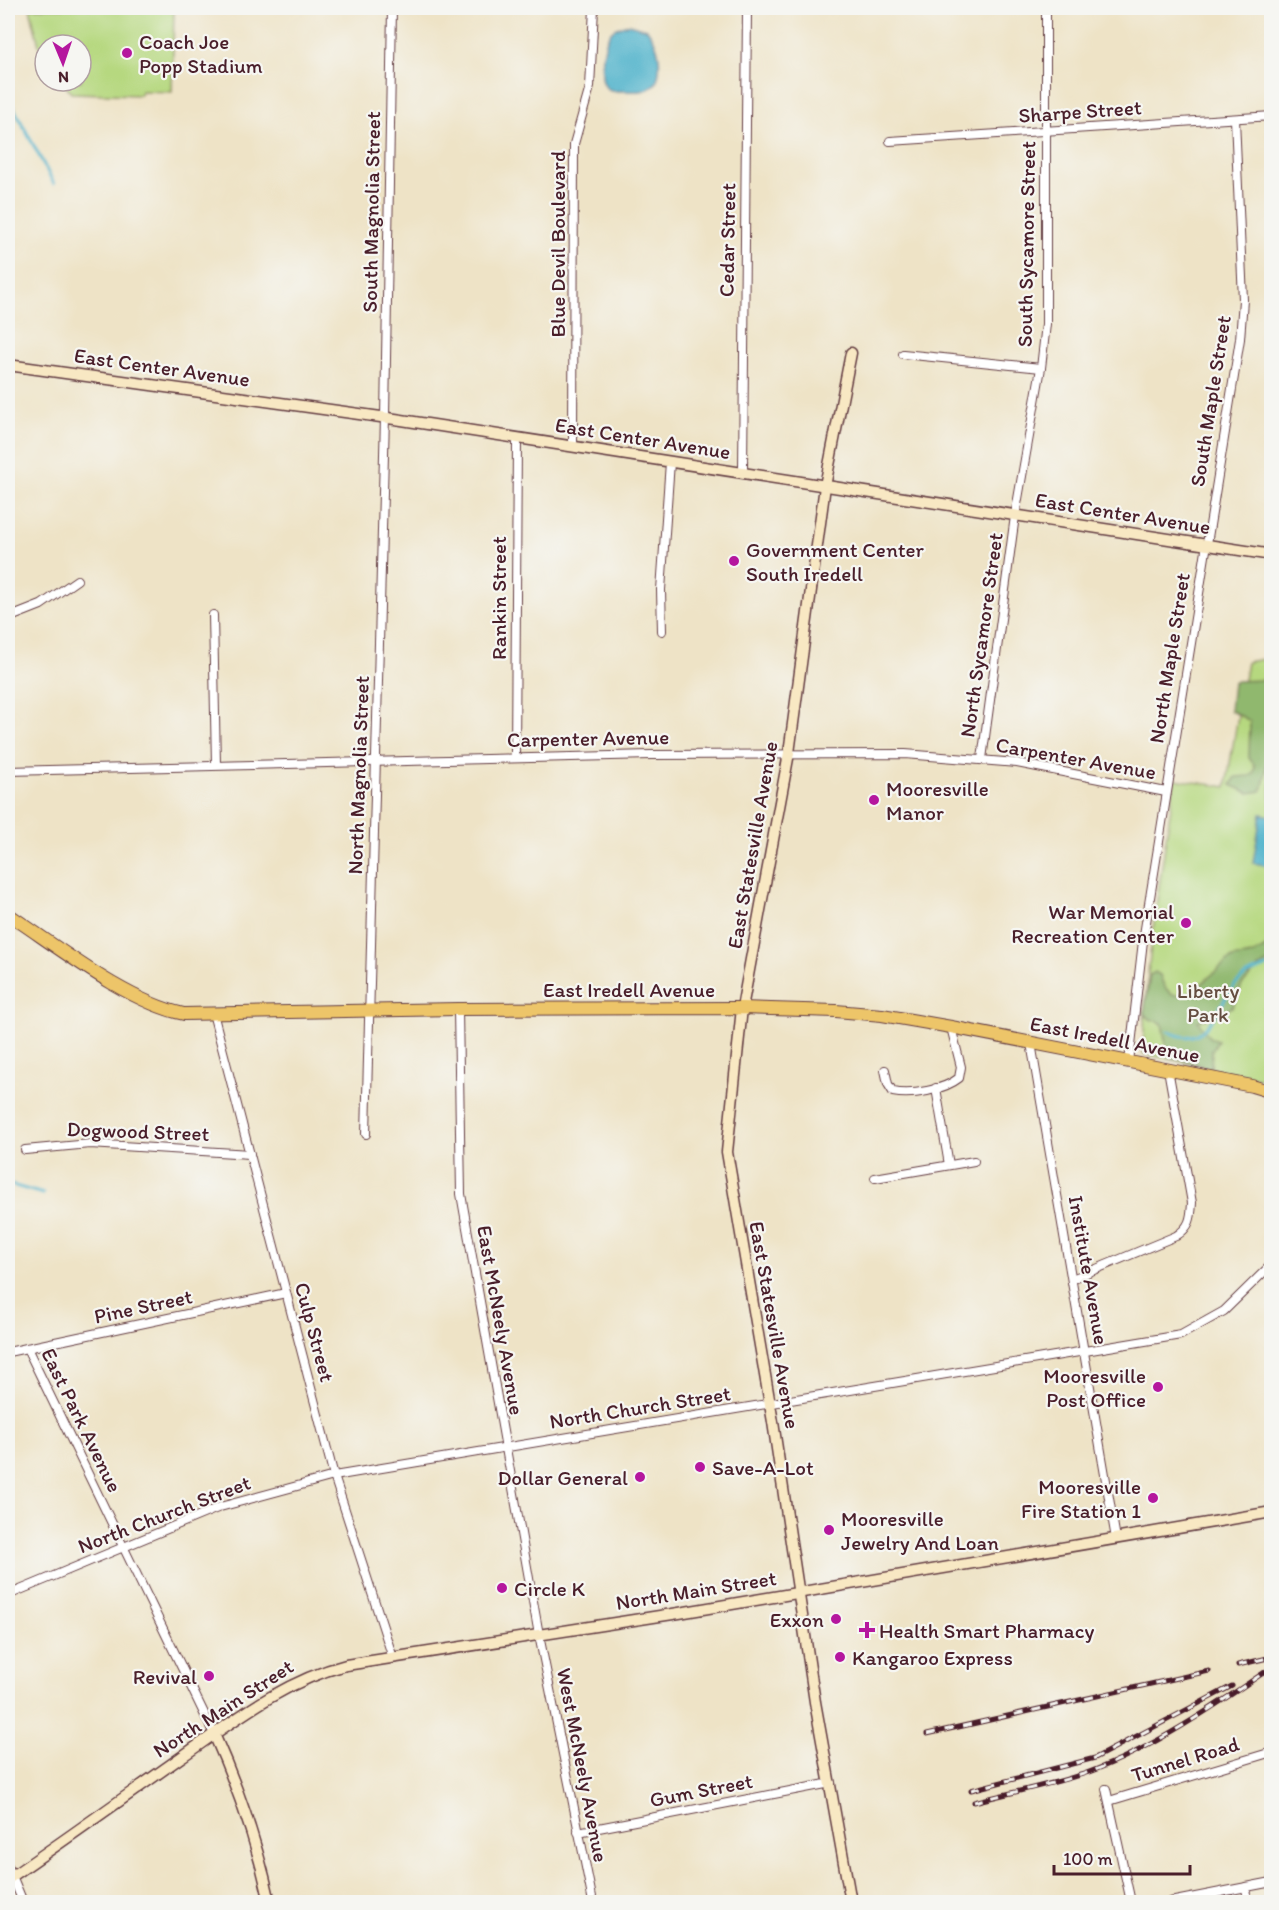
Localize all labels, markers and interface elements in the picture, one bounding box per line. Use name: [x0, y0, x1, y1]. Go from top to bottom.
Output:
place label: Coach Joe Popp Stadium: [139, 29, 263, 78]
north arrow: [33, 33, 93, 93]
marker: Coach Joe Popp Stadium: [120, 46, 134, 60]
text: N: [58, 68, 69, 87]
street label: Sharpe Street: [1018, 94, 1143, 128]
street label: South Magnolia Street: [357, 111, 385, 313]
street label: South Sycamore Street: [1012, 141, 1040, 347]
street label: Blue Devil Boulevard: [545, 150, 570, 338]
street label: Cedar Street: [714, 183, 740, 297]
street label: South Maple Street: [1184, 314, 1236, 488]
street label: East Center Avenue: [73, 342, 251, 392]
street label: East Center Avenue: [554, 412, 732, 464]
street label: East Center Avenue: [1034, 487, 1212, 539]
street label: North Sycamore Street: [954, 531, 1008, 739]
street label: Rankin Street: [486, 536, 511, 660]
place label: Government Center South Iredell: [746, 537, 925, 586]
marker: Government Center South Iredell: [727, 554, 741, 568]
street label: North Maple Street: [1143, 571, 1195, 745]
street label: North Magnolia Street: [342, 675, 374, 875]
street label: Carpenter Avenue: [507, 724, 669, 752]
street label: Carpenter Avenue: [994, 732, 1158, 784]
street label: East Statesville Avenue: [721, 739, 783, 951]
place label: Mooresville Manor: [886, 776, 989, 825]
marker: Mooresville Manor: [867, 793, 881, 807]
place label: War Memorial Recreation Center: [1011, 899, 1175, 948]
marker: War Memorial Recreation Center: [1179, 916, 1193, 930]
street label: East Iredell Avenue: [543, 977, 715, 1002]
park label: Liberty Park: [1177, 978, 1239, 1027]
street label: East Iredell Avenue: [1028, 1010, 1202, 1068]
street label: Dogwood Street: [66, 1116, 210, 1146]
street label: Institute Avenue: [1064, 1193, 1114, 1347]
street label: East Statesville Avenue: [744, 1219, 806, 1431]
street label: East McNeely Avenue: [472, 1223, 530, 1417]
street label: Culp Street: [290, 1280, 340, 1385]
street label: Pine Street: [92, 1283, 195, 1329]
street label: East Park Avenue: [36, 1344, 128, 1496]
place label: Mooresville Post Office: [1043, 1363, 1146, 1412]
street label: North Church Street: [548, 1380, 732, 1434]
marker: Mooresville Post Office: [1151, 1380, 1165, 1394]
place label: Save-A-Lot: [712, 1455, 814, 1480]
marker: Save-A-Lot: [693, 1460, 707, 1474]
place label: Dollar General: [497, 1465, 628, 1490]
street label: North Church Street: [74, 1469, 254, 1558]
marker: Dollar General: [633, 1470, 647, 1484]
place label: Mooresville Fire Station 1: [1021, 1474, 1141, 1523]
marker: Mooresville Fire Station 1: [1146, 1491, 1160, 1505]
place label: Mooresville Jewelry And Loan: [841, 1506, 999, 1555]
marker: Mooresville Jewelry And Loan: [822, 1523, 836, 1537]
street label: North Main Street: [614, 1565, 778, 1615]
place label: Circle K: [514, 1576, 585, 1601]
marker: Circle K: [495, 1581, 509, 1595]
place label: Exxon: [770, 1607, 824, 1632]
marker: Exxon: [829, 1612, 843, 1626]
place label: Health Smart Pharmacy: [879, 1618, 1094, 1643]
marker: Health Smart Pharmacy: [860, 1623, 874, 1637]
place label: Kangaroo Express: [852, 1645, 1013, 1670]
marker: Kangaroo Express: [833, 1650, 847, 1664]
street label: North Main Street: [148, 1653, 298, 1763]
place label: Revival: [133, 1664, 197, 1689]
street label: West McNeely Avenue: [552, 1666, 614, 1864]
marker: Revival: [202, 1669, 216, 1683]
street label: Tunnel Road: [1128, 1731, 1242, 1787]
street label: Gum Street: [647, 1768, 755, 1812]
scale bar: [1054, 1838, 1190, 1876]
text: 100 m: [1063, 1848, 1113, 1870]

